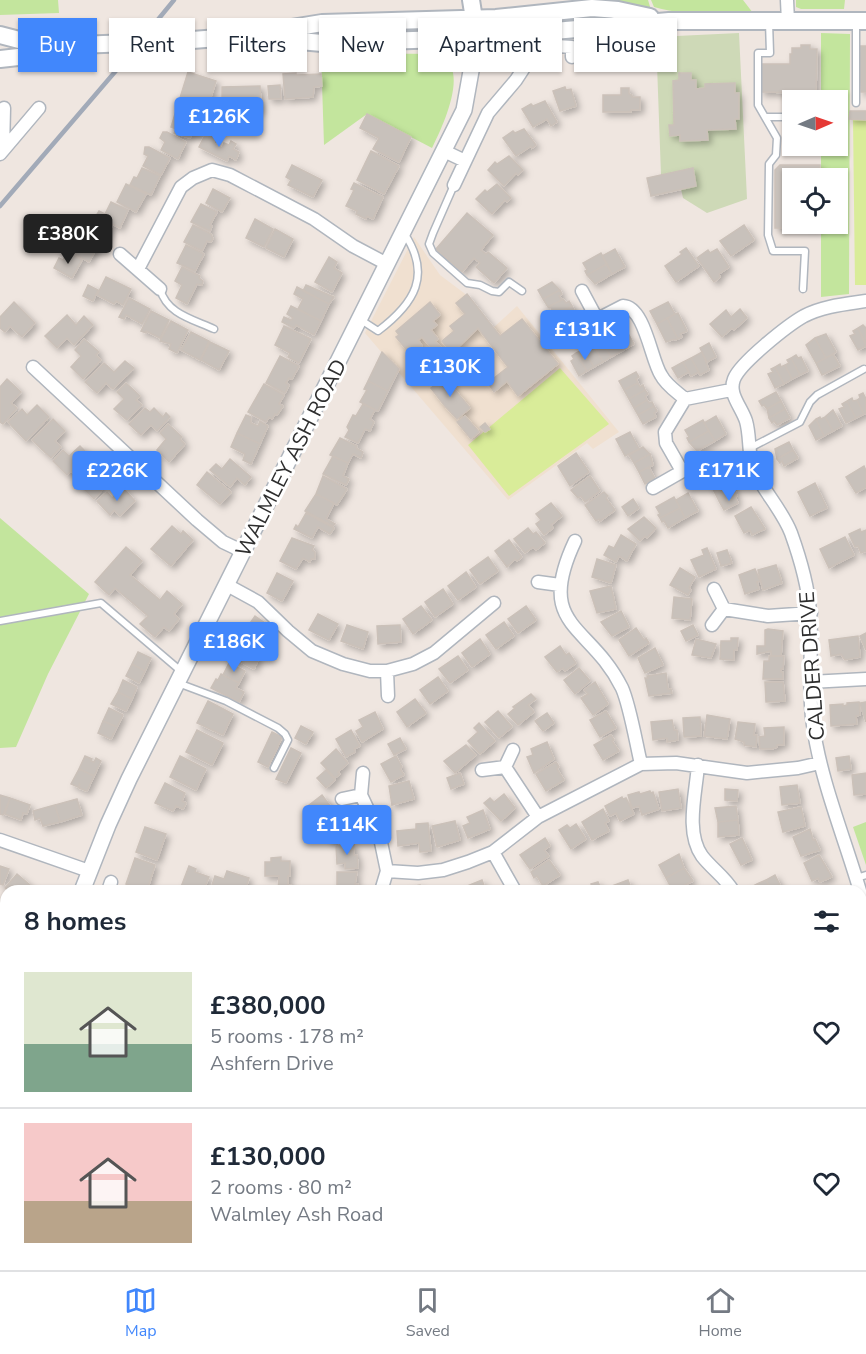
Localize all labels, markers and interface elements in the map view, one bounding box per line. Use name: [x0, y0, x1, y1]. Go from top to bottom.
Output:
chip: Buy: [18, 18, 97, 72]
chip: Rent: [109, 18, 195, 72]
chip: Filters: [207, 18, 307, 72]
chip: New: [319, 18, 406, 72]
chip: Apartment: [418, 18, 562, 72]
chip: House: [574, 18, 677, 72]
north arrow: [782, 90, 848, 156]
map controls: [782, 90, 848, 234]
pin: £126K: [177, 97, 261, 148]
text: £126K: [188, 103, 250, 130]
button: locate: [782, 168, 848, 234]
pin: £380K: [26, 214, 110, 265]
text: £380K: [37, 220, 99, 247]
pin: £131K: [543, 310, 627, 361]
text: £131K: [554, 316, 616, 343]
pin: £130K: [408, 347, 492, 398]
text: £130K: [419, 353, 481, 380]
street label: WALMLEY ASH ROAD: [229, 354, 353, 562]
pin: £226K: [75, 451, 159, 502]
pin: £171K: [687, 451, 771, 502]
text: £226K: [86, 457, 148, 484]
text: £171K: [698, 457, 760, 484]
street label: CALDER DRIVE: [793, 590, 831, 742]
pin: £186K: [192, 622, 276, 673]
text: £186K: [203, 628, 265, 655]
pin: £114K: [305, 805, 389, 856]
text: £114K: [316, 811, 378, 838]
text: 8 homes: [24, 904, 126, 939]
icon: filters: [810, 905, 843, 938]
text: £380,000: [210, 988, 326, 1023]
icon: home: [72, 996, 144, 1068]
icon: heart: [810, 1016, 843, 1049]
text: 5 rooms · 178 m²: [210, 1023, 364, 1050]
text: Ashfern Drive: [210, 1050, 334, 1077]
text: £130,000: [210, 1139, 326, 1174]
icon: home: [72, 1147, 144, 1219]
icon: heart: [810, 1167, 843, 1200]
text: 2 rooms · 80 m²: [210, 1174, 352, 1201]
text: Walmley Ash Road: [210, 1201, 383, 1228]
tab: Map: [124, 1284, 157, 1342]
tab: Saved: [406, 1284, 450, 1342]
tab: Home: [698, 1284, 742, 1342]

